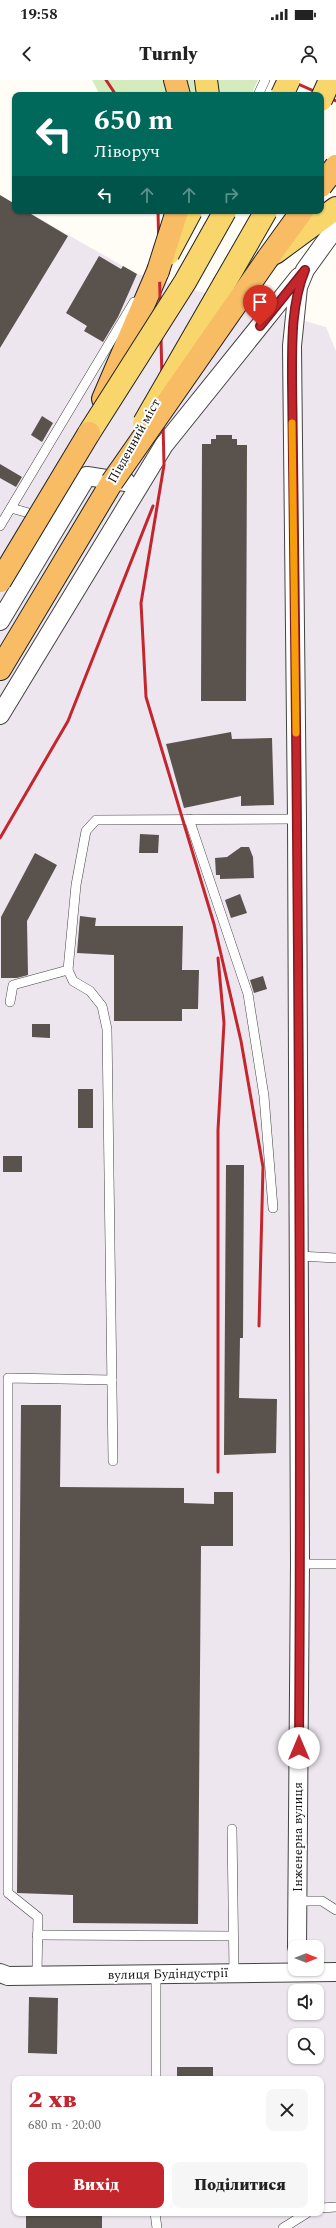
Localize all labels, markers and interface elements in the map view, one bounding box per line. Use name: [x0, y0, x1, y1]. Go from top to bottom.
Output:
text: 19:58: [20, 3, 58, 26]
text: Turnly: [139, 41, 197, 68]
icon: back: [16, 43, 38, 65]
icon: person: [298, 43, 320, 65]
text: 650 m: [94, 99, 173, 142]
icon: left: [28, 108, 80, 160]
text: Ліворуч: [94, 138, 160, 165]
icon: left: [94, 184, 116, 206]
icon: ahead: [136, 184, 158, 206]
icon: ahead: [178, 184, 200, 206]
icon: right: [220, 184, 242, 206]
pin: [243, 285, 277, 326]
icon: arrive: [249, 291, 271, 313]
street label: Південний міст: [102, 395, 166, 487]
position arrow: [278, 1727, 320, 1769]
street label: Інженерна вулиця: [288, 1782, 308, 1892]
north arrow: [288, 1940, 324, 1976]
map controls: [288, 1940, 324, 2064]
street label: вулиця Будіндустрії: [108, 1963, 228, 1985]
button: sound: [288, 1984, 324, 2020]
button: search: [288, 2028, 324, 2064]
text: 2 хв: [28, 2082, 76, 2118]
button: close: [266, 2089, 308, 2131]
text: 680 m · 20:00: [28, 2115, 101, 2135]
button: Вихід: [28, 2162, 164, 2208]
button: Поділитися: [172, 2162, 308, 2208]

